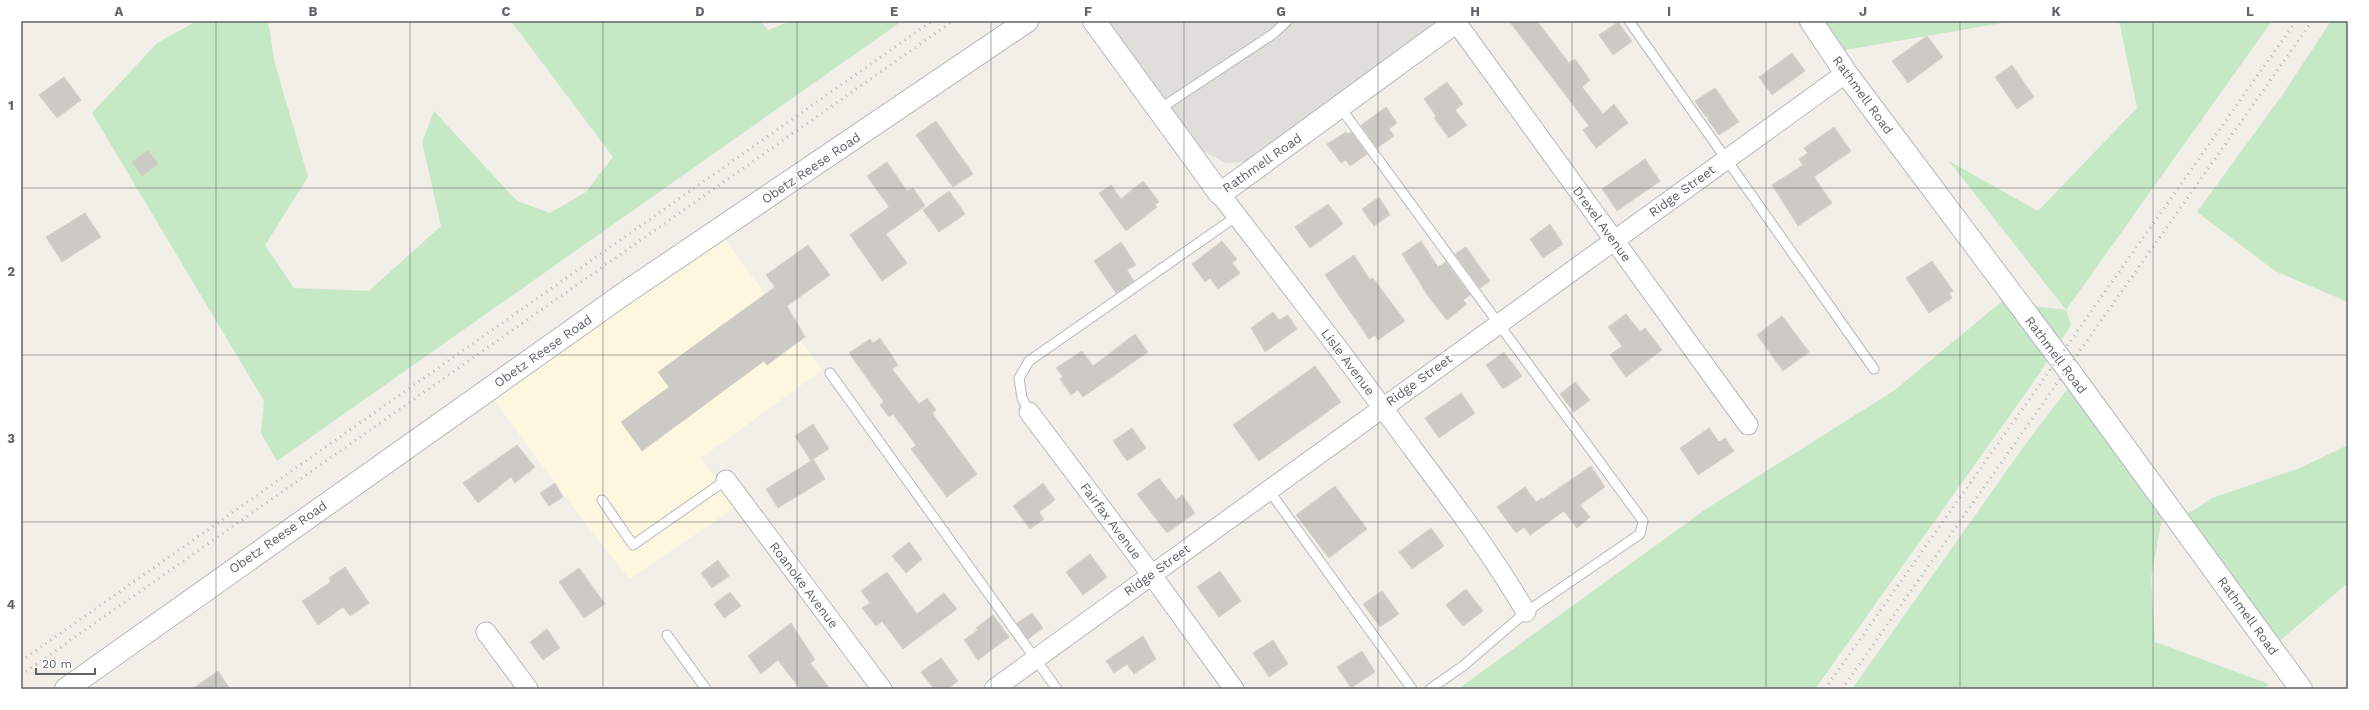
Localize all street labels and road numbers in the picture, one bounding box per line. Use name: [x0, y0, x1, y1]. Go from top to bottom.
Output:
street label: Rathmell Road: [1830, 53, 1896, 137]
street label: Obetz Reese Road: [759, 129, 863, 207]
street label: Rathmell Road: [1220, 130, 1304, 196]
street label: Ridge Street: [1646, 162, 1718, 220]
street label: Drexel Avenue: [1570, 183, 1634, 265]
street label: Obetz Reese Road: [491, 312, 595, 390]
street label: Rathmell Road: [2022, 313, 2090, 397]
street label: Lisle Avenue: [1318, 326, 1378, 398]
street label: Ridge Street: [1383, 351, 1455, 409]
street label: Fairfax Avenue: [1077, 480, 1145, 562]
street label: Obetz Reese Road: [226, 498, 330, 576]
street label: Roanoke Avenue: [767, 539, 841, 631]
street label: Ridge Street: [1121, 541, 1193, 599]
street label: Rathmell Road: [2215, 574, 2281, 658]

